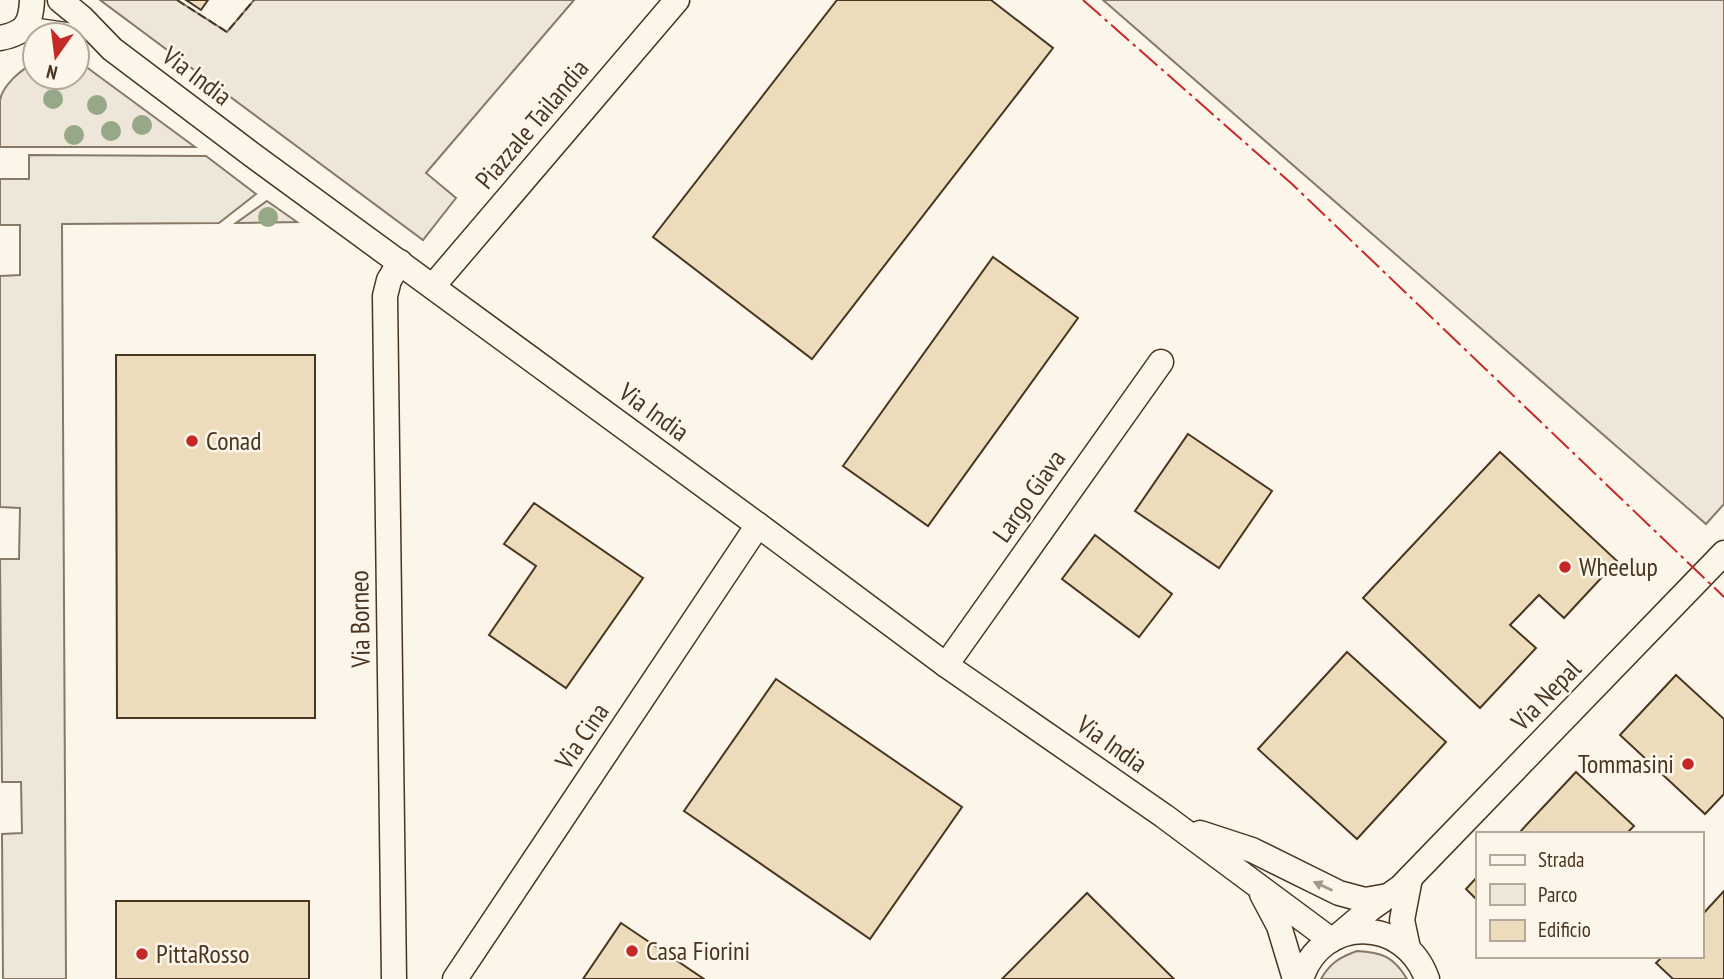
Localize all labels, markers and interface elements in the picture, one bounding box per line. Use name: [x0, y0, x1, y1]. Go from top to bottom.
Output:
north arrow: [21, 21, 91, 91]
street label: Via India: [155, 38, 239, 112]
street label: Piazzale Tailandia: [468, 52, 595, 195]
text: N: [44, 60, 60, 85]
street label: Via India: [612, 375, 696, 448]
place label: Conad: [206, 424, 261, 457]
marker: Conad: [184, 433, 200, 449]
street label: Largo Giava: [985, 443, 1072, 548]
place label: Wheelup: [1579, 550, 1658, 583]
marker: Wheelup: [1557, 559, 1573, 575]
street label: Via Borneo: [342, 570, 377, 669]
street label: Via Nepal: [1503, 652, 1587, 738]
street label: Via Cina: [547, 696, 616, 776]
street label: Via India: [1070, 707, 1154, 780]
place label: Tommasini: [1578, 747, 1674, 780]
marker: Tommasini: [1680, 756, 1696, 772]
legend: [1476, 832, 1703, 958]
text: Strada: [1538, 846, 1584, 873]
one-way arrow: [1313, 880, 1333, 891]
text: Parco: [1538, 881, 1577, 908]
text: Edificio: [1538, 916, 1591, 943]
place label: Casa Fiorini: [646, 934, 750, 967]
place label: PittaRosso: [156, 937, 250, 970]
marker: Casa Fiorini: [624, 943, 640, 959]
marker: PittaRosso: [134, 946, 150, 962]

